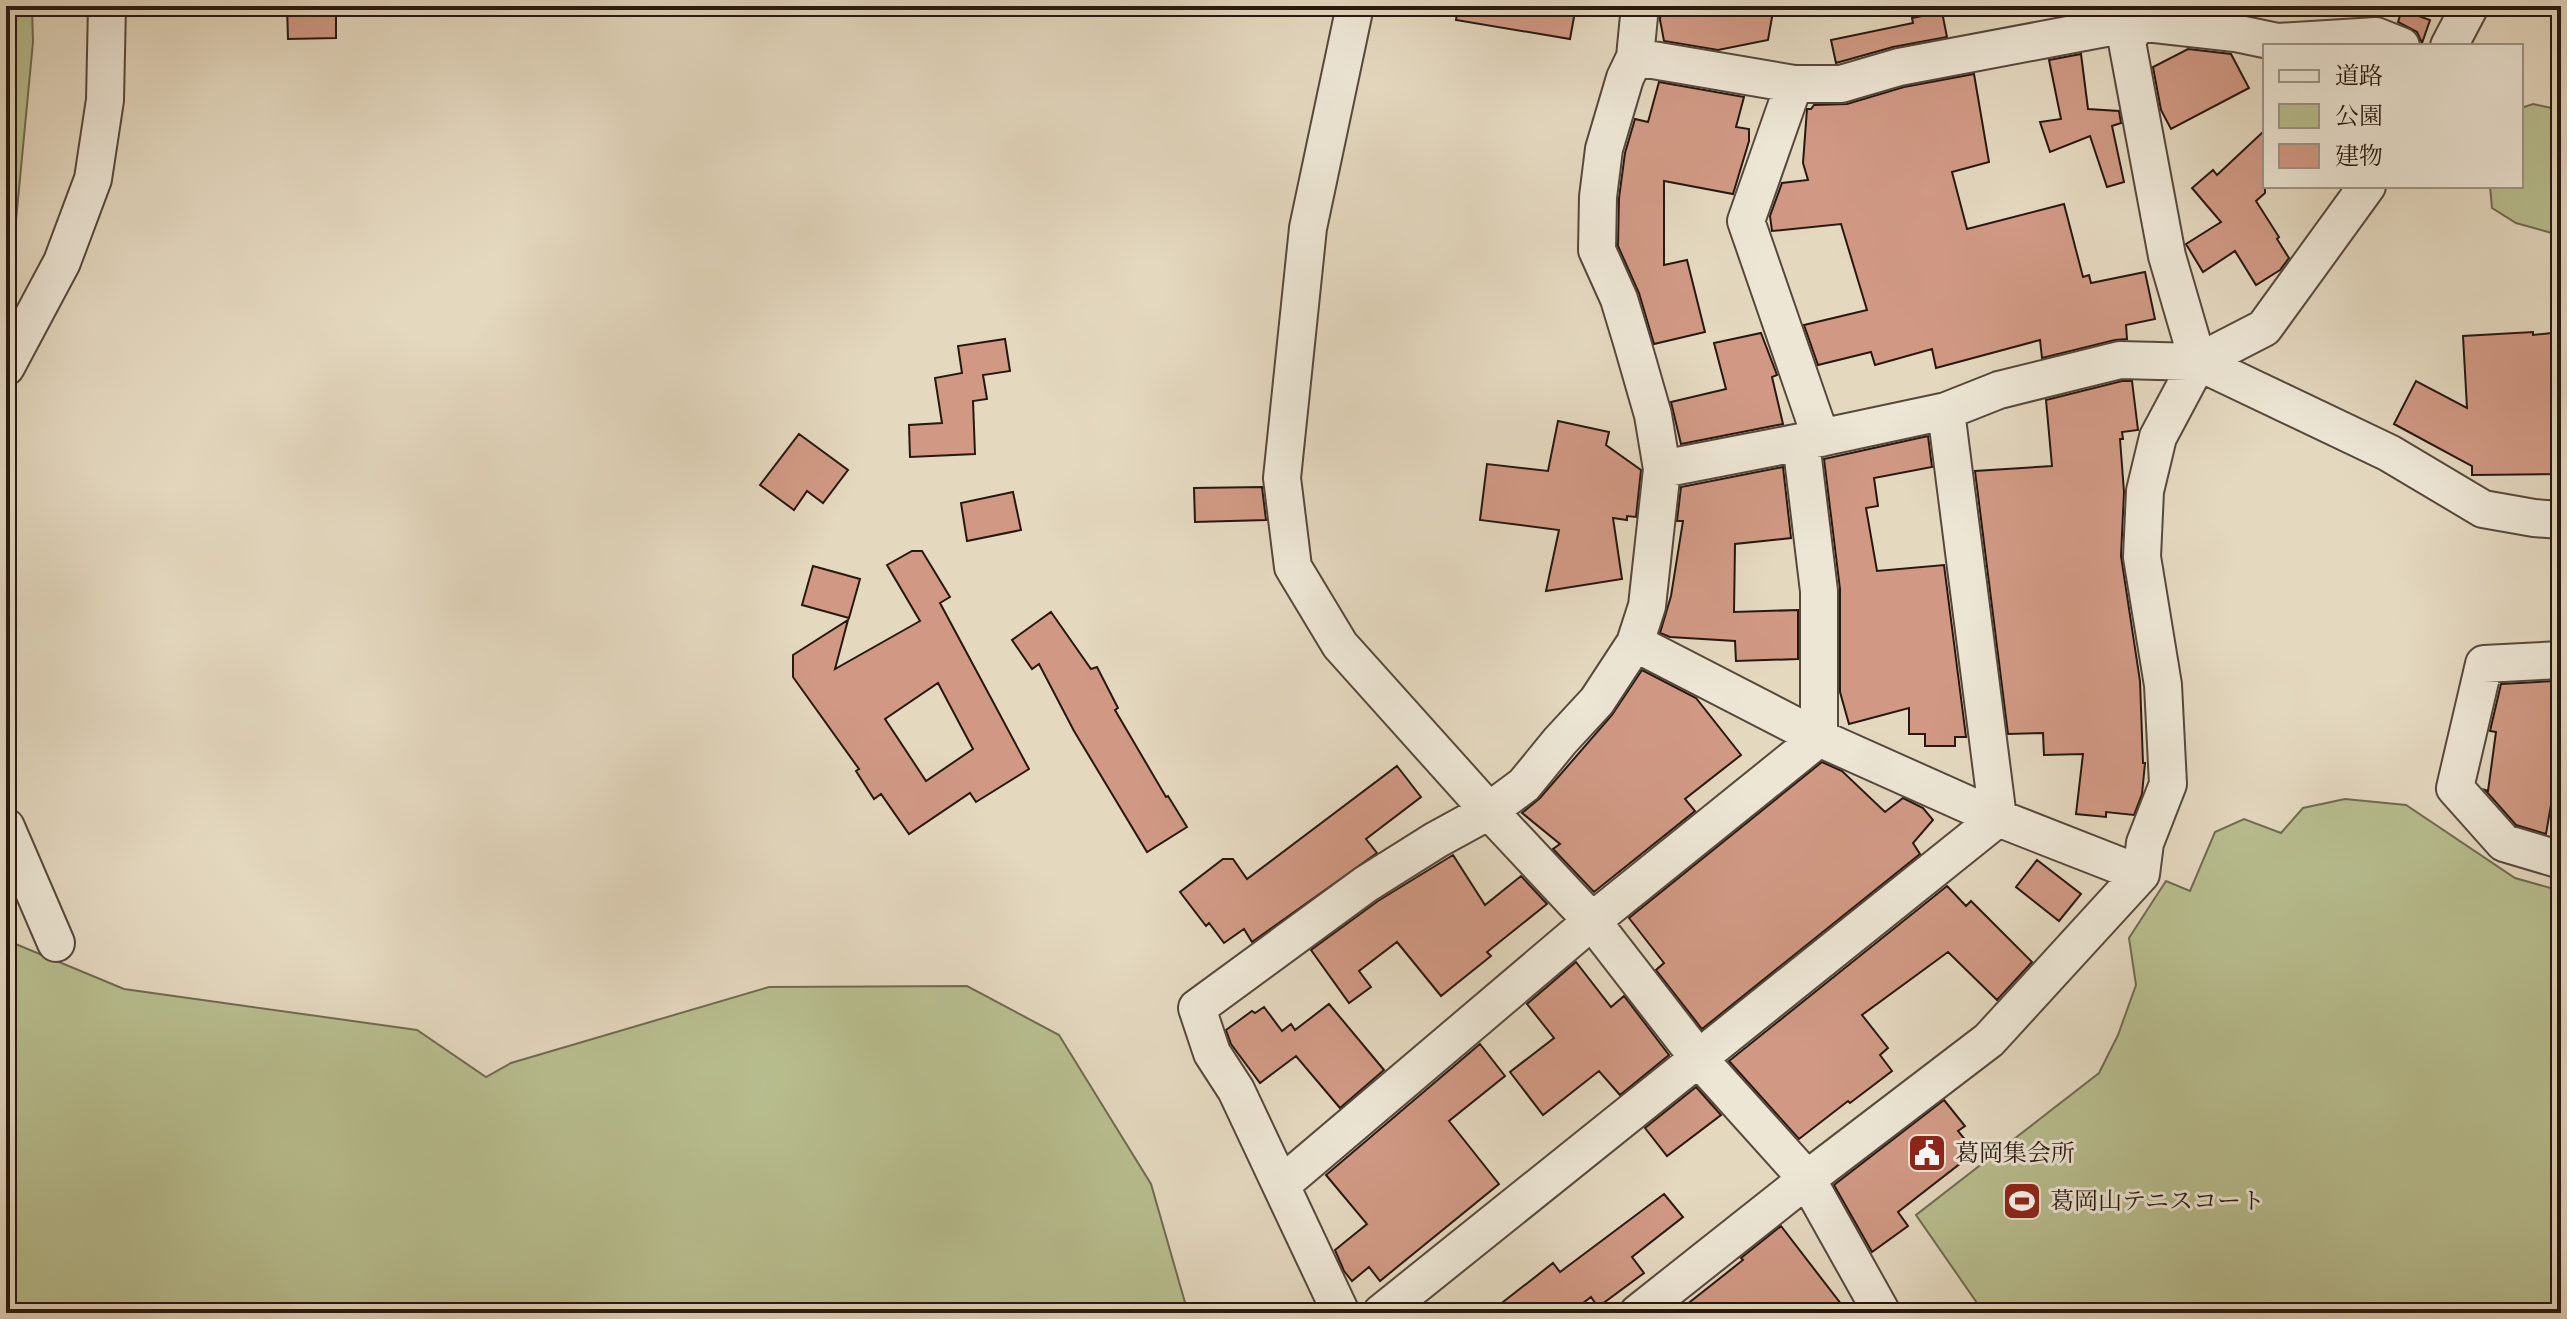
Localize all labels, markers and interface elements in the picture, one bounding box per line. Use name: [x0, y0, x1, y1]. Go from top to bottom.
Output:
legend: [2263, 44, 2523, 188]
text: 道路: [2335, 61, 2383, 95]
text: 公園: [2335, 101, 2383, 135]
text: 建物: [2335, 141, 2383, 175]
public building icon: 葛岡集会所: [1906, 1132, 1948, 1174]
place label: 葛岡集会所: [1955, 1138, 2075, 1172]
sports icon: 葛岡山テニスコート: [2001, 1180, 2043, 1222]
place label: 葛岡山テニスコート: [2050, 1186, 2265, 1220]

